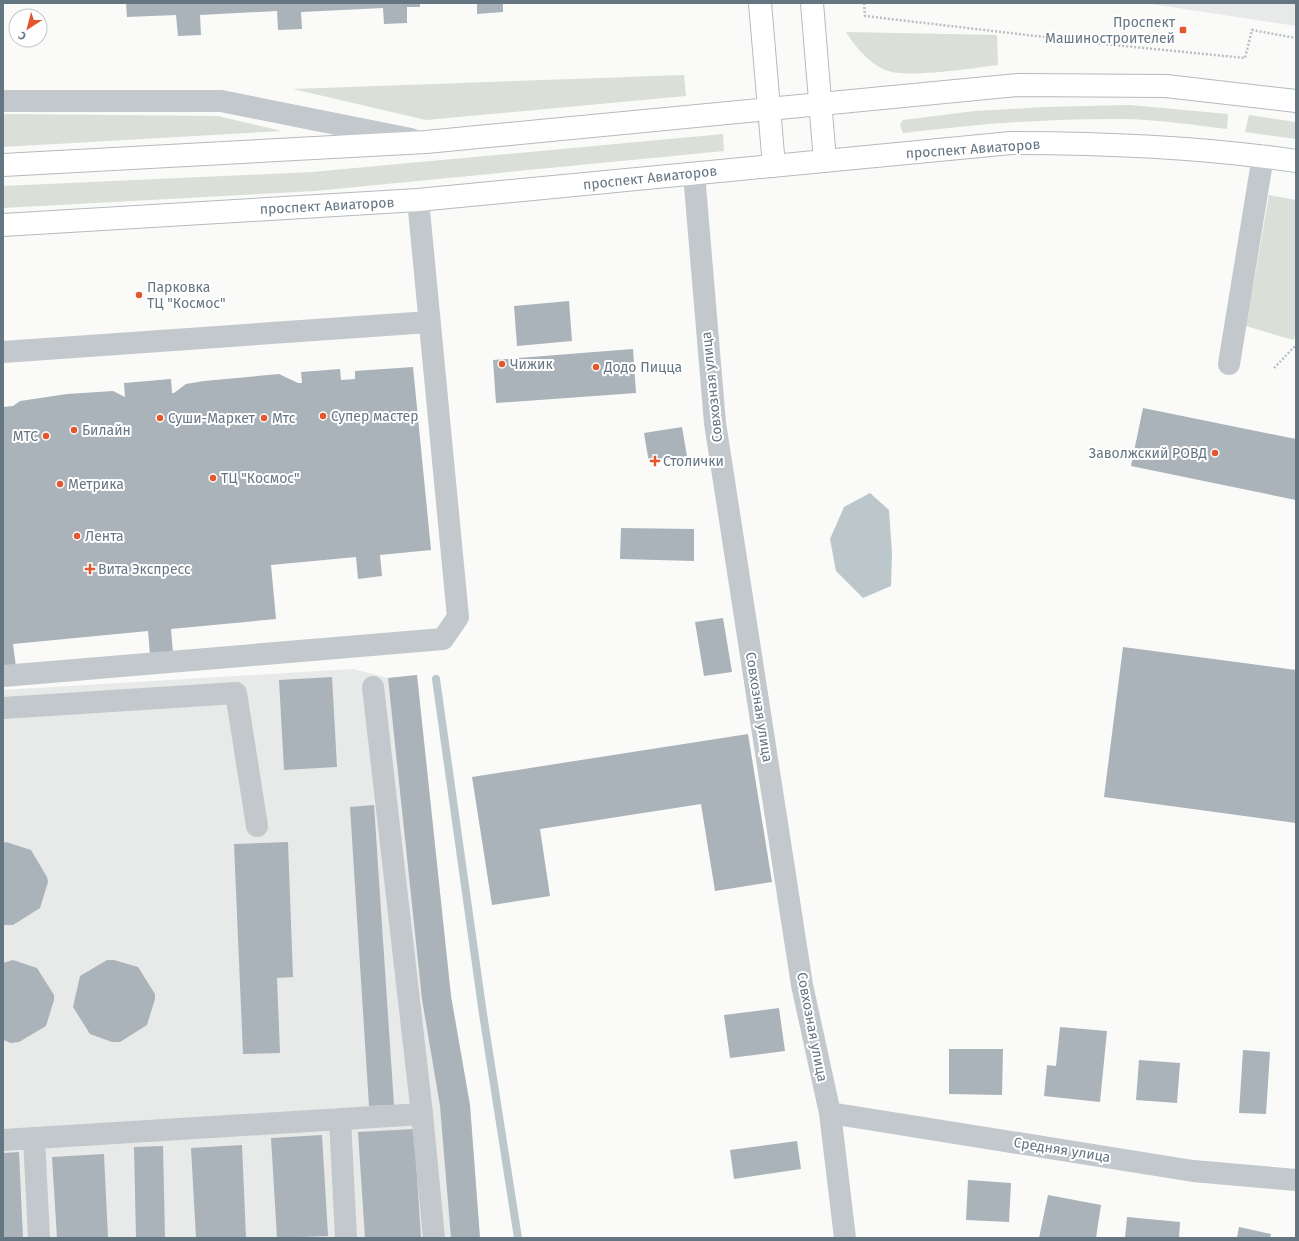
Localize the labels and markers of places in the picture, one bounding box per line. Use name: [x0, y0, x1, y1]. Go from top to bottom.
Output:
place label: Проспект Машиностроителей: [1045, 14, 1176, 47]
marker: Проспект Машиностроителей: [1178, 25, 1188, 35]
place label: Парковка ТЦ "Космос": [147, 279, 226, 312]
marker: Парковка ТЦ "Космос": [134, 290, 144, 300]
place label: Чижик: [510, 356, 553, 373]
marker: Чижик: [497, 359, 507, 369]
place label: Додо Пицца: [603, 359, 682, 376]
marker: Додо Пицца: [591, 362, 601, 372]
place label: Супер мастер: [331, 408, 419, 425]
place label: Суши-Маркет: [168, 410, 255, 427]
place label: Мтс: [272, 410, 296, 427]
marker: Супер мастер: [318, 411, 328, 421]
marker: Суши-Маркет: [155, 413, 165, 423]
marker: Мтс: [259, 413, 269, 423]
place label: Билайн: [82, 422, 131, 439]
marker: Билайн: [69, 425, 79, 435]
place label: МТС: [13, 428, 38, 445]
marker: МТС: [41, 431, 51, 441]
place label: Заволжский РОВД: [1089, 445, 1207, 462]
marker: Заволжский РОВД: [1210, 448, 1220, 458]
place label: Столички: [663, 453, 724, 470]
marker: Столички: [650, 456, 660, 466]
place label: ТЦ "Космос": [221, 470, 300, 487]
marker: ТЦ "Космос": [208, 473, 218, 483]
place label: Метрика: [68, 476, 124, 493]
marker: Метрика: [55, 479, 65, 489]
place label: Лента: [85, 528, 124, 545]
marker: Лента: [72, 531, 82, 541]
place label: Вита Экспресс: [98, 561, 191, 578]
marker: Вита Экспресс: [85, 564, 95, 574]

